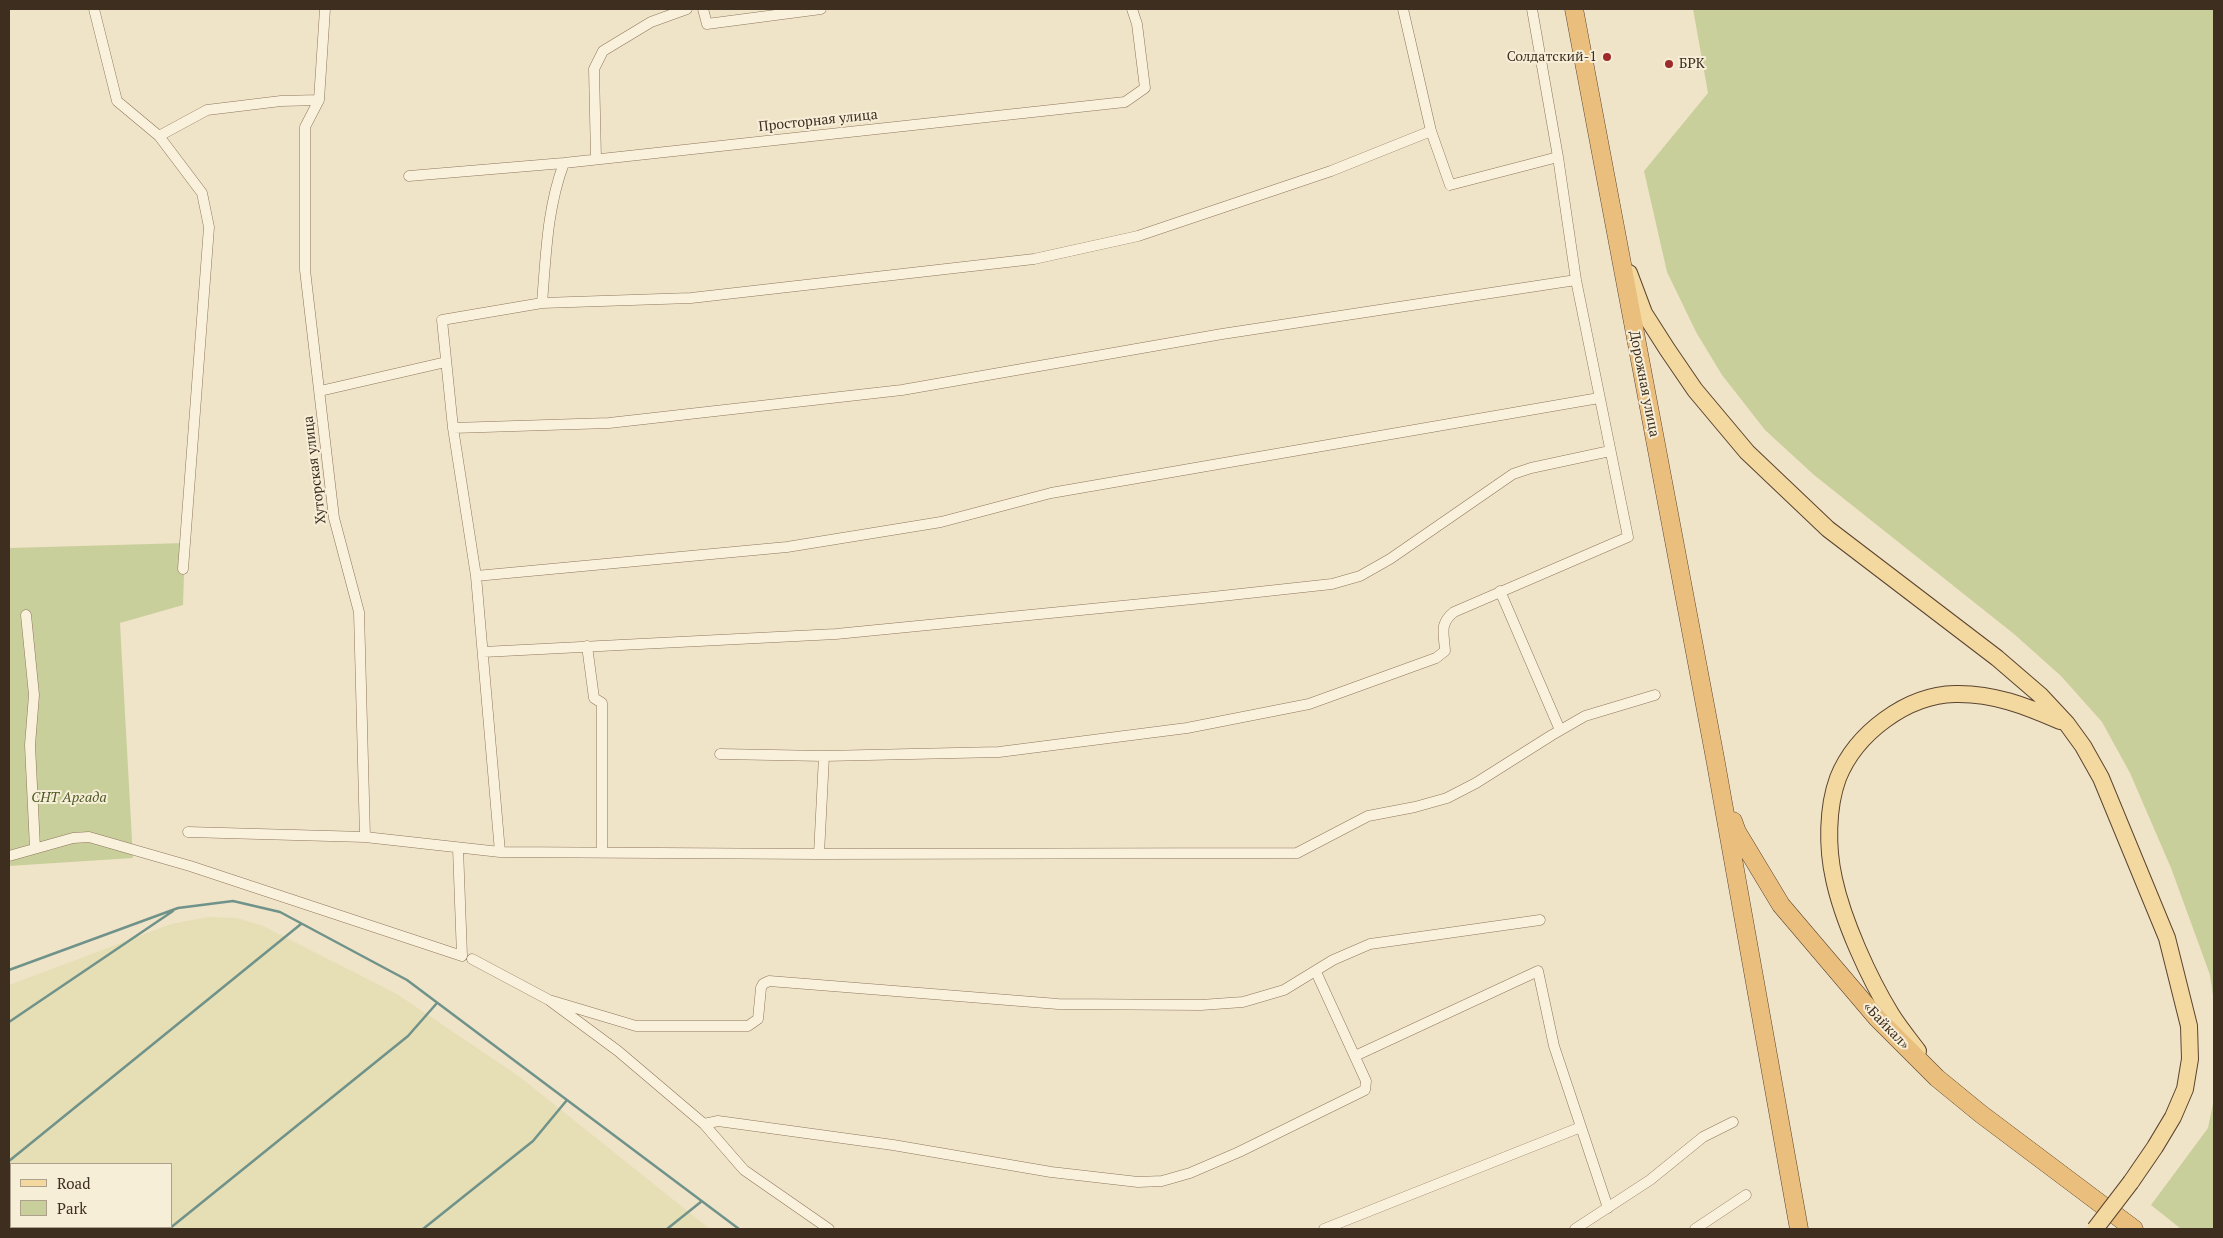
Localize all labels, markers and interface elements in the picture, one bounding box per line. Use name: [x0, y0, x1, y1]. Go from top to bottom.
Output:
place label: Солдатский-1: [1507, 49, 1597, 65]
marker: Солдатский-1: [1601, 51, 1613, 63]
place label: БРК: [1679, 56, 1705, 72]
marker: БРК: [1663, 58, 1675, 70]
street label: Просторная улица: [758, 106, 878, 136]
street label: Дорожная улица: [1625, 330, 1663, 438]
street label: Хуторская улица: [300, 415, 330, 525]
park label: СНТ Аргада: [31, 790, 107, 806]
street label: «Байкал»: [1859, 999, 1913, 1053]
legend: [10, 1163, 172, 1228]
text: Road: [57, 1173, 90, 1193]
text: Park: [57, 1198, 87, 1218]

